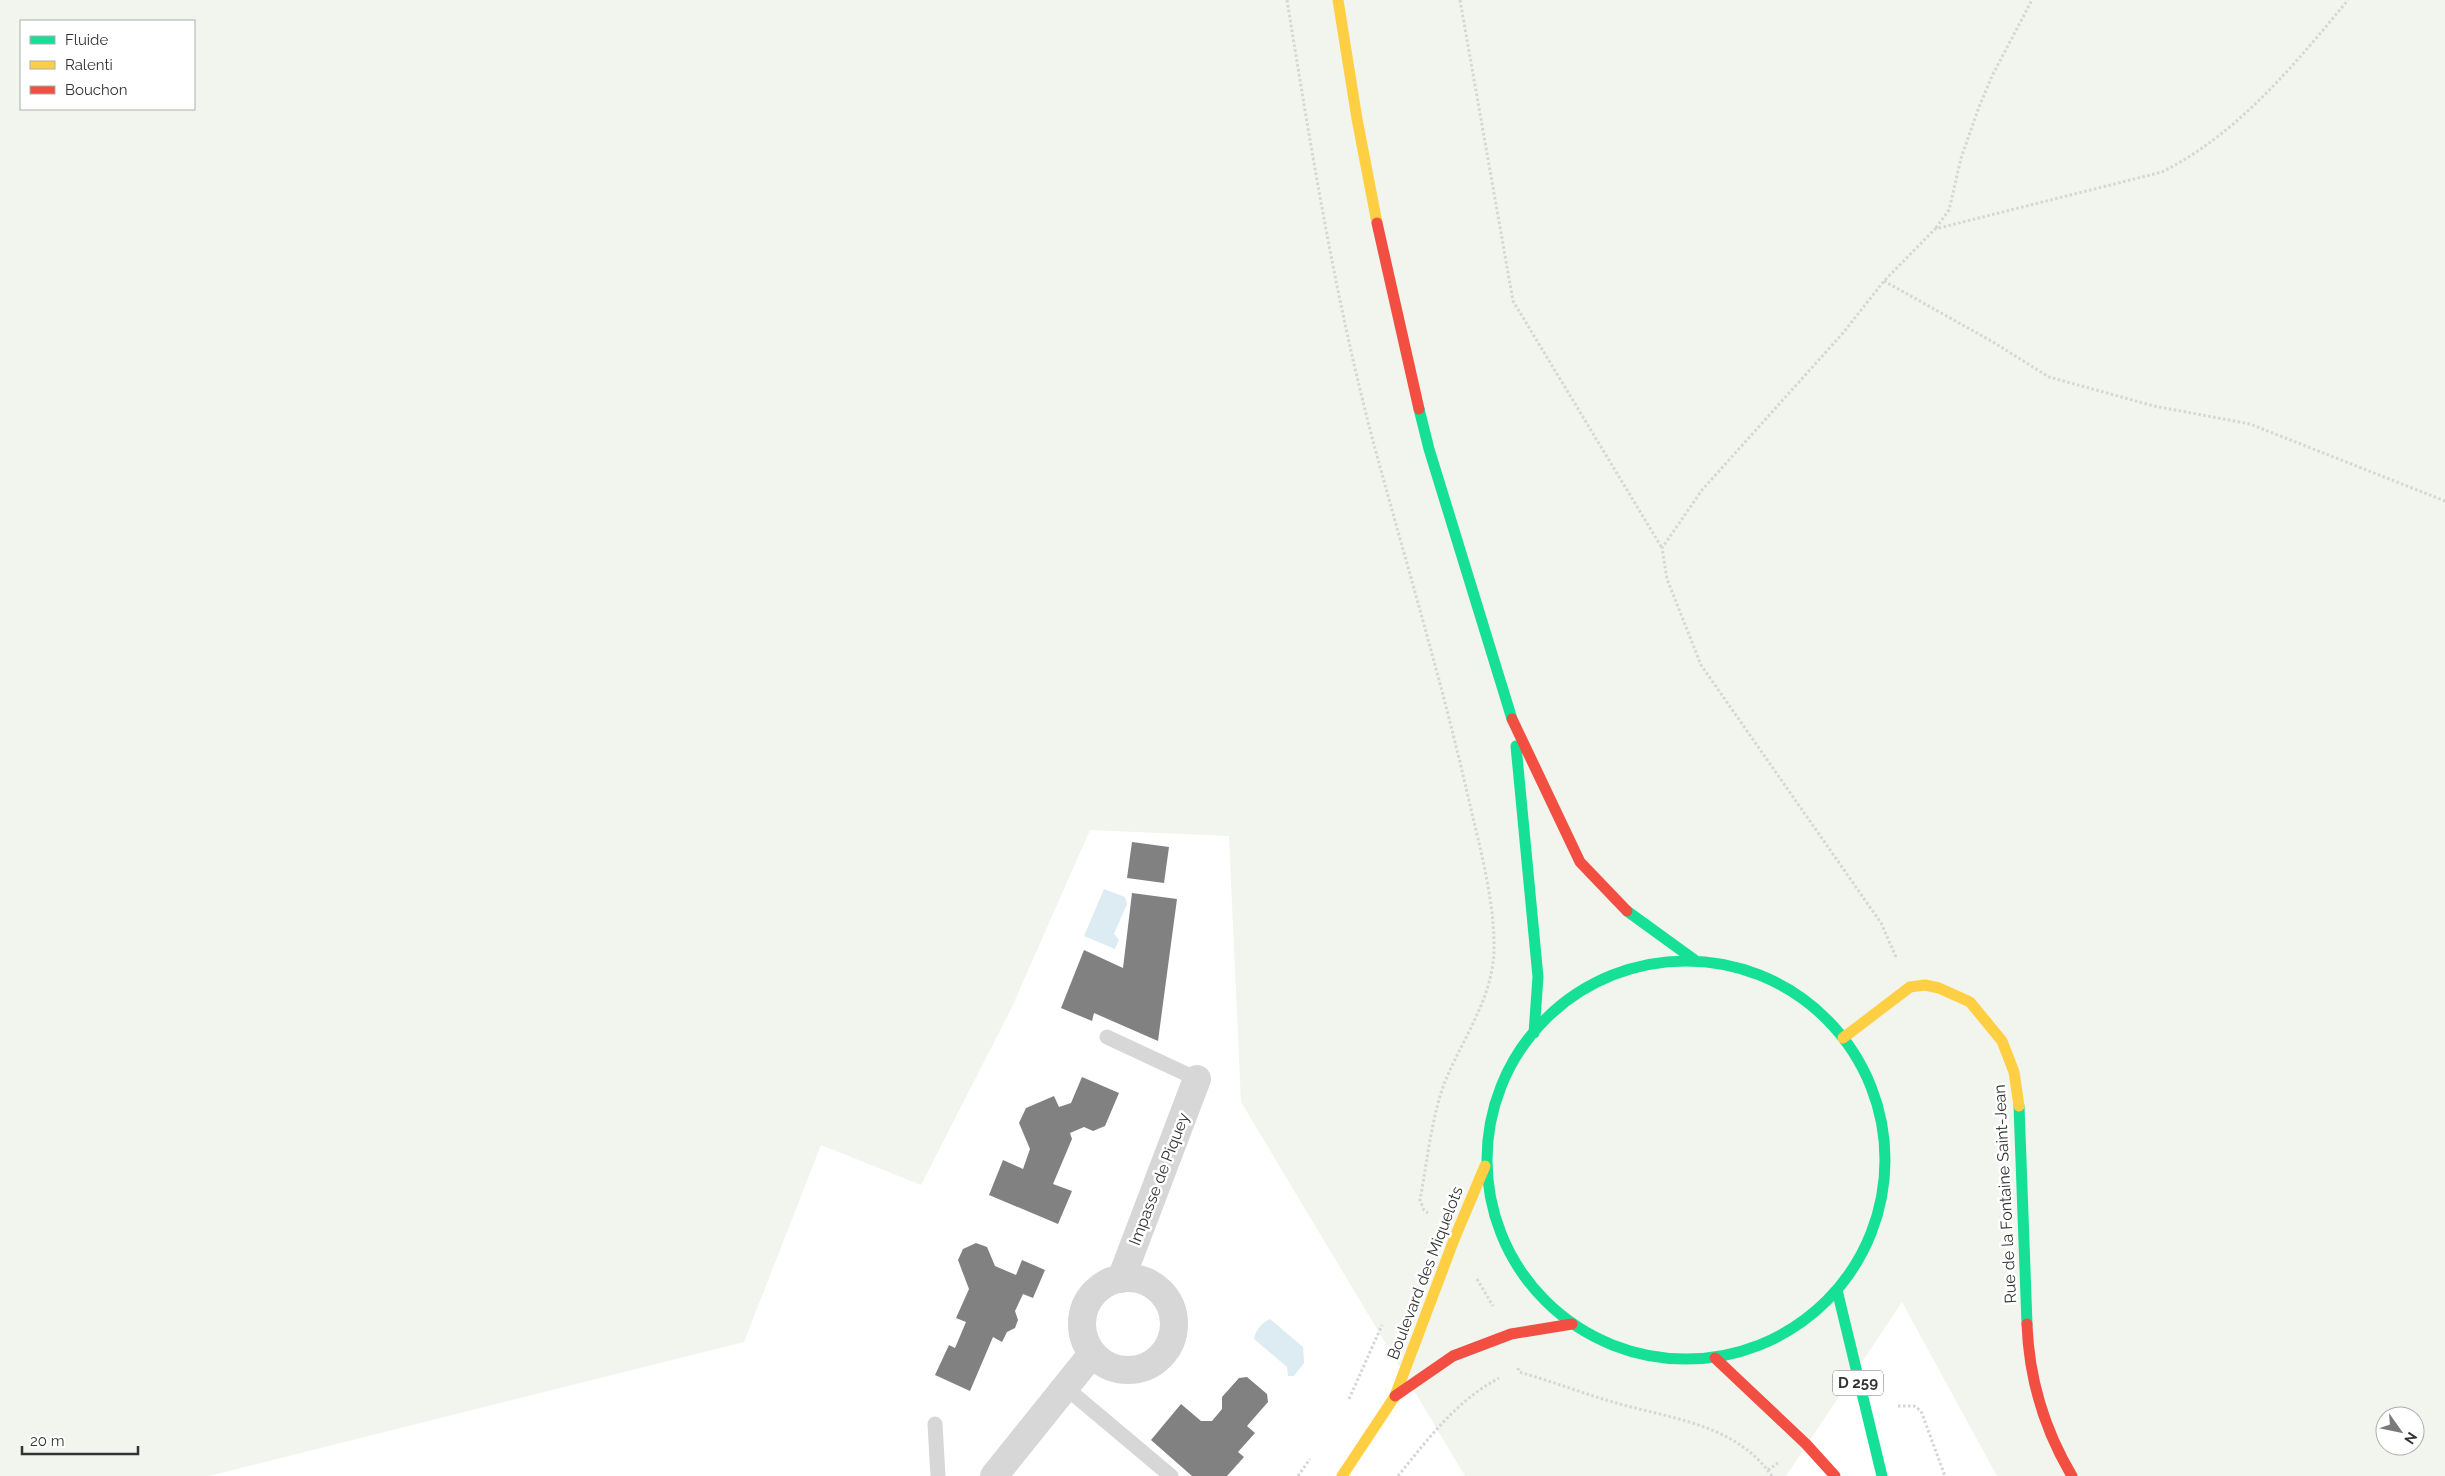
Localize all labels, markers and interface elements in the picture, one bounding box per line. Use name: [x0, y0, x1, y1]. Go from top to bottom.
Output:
legend: [20, 20, 195, 110]
text: Fluide: [65, 31, 108, 49]
text: Ralenti: [65, 56, 113, 74]
text: Bouchon: [65, 81, 127, 99]
street label: Rue de la Fontaine Saint-Jean: [1990, 1084, 2020, 1304]
street label: Impasse de Piquey: [1125, 1110, 1193, 1248]
street label: Boulevard des Miquelots: [1383, 1183, 1467, 1362]
road number: D 259: [1833, 1370, 1883, 1396]
north arrow: [2375, 1406, 2425, 1456]
scale bar: [22, 1424, 139, 1456]
text: N: [2401, 1429, 2421, 1447]
text: 20 m: [30, 1432, 65, 1450]

